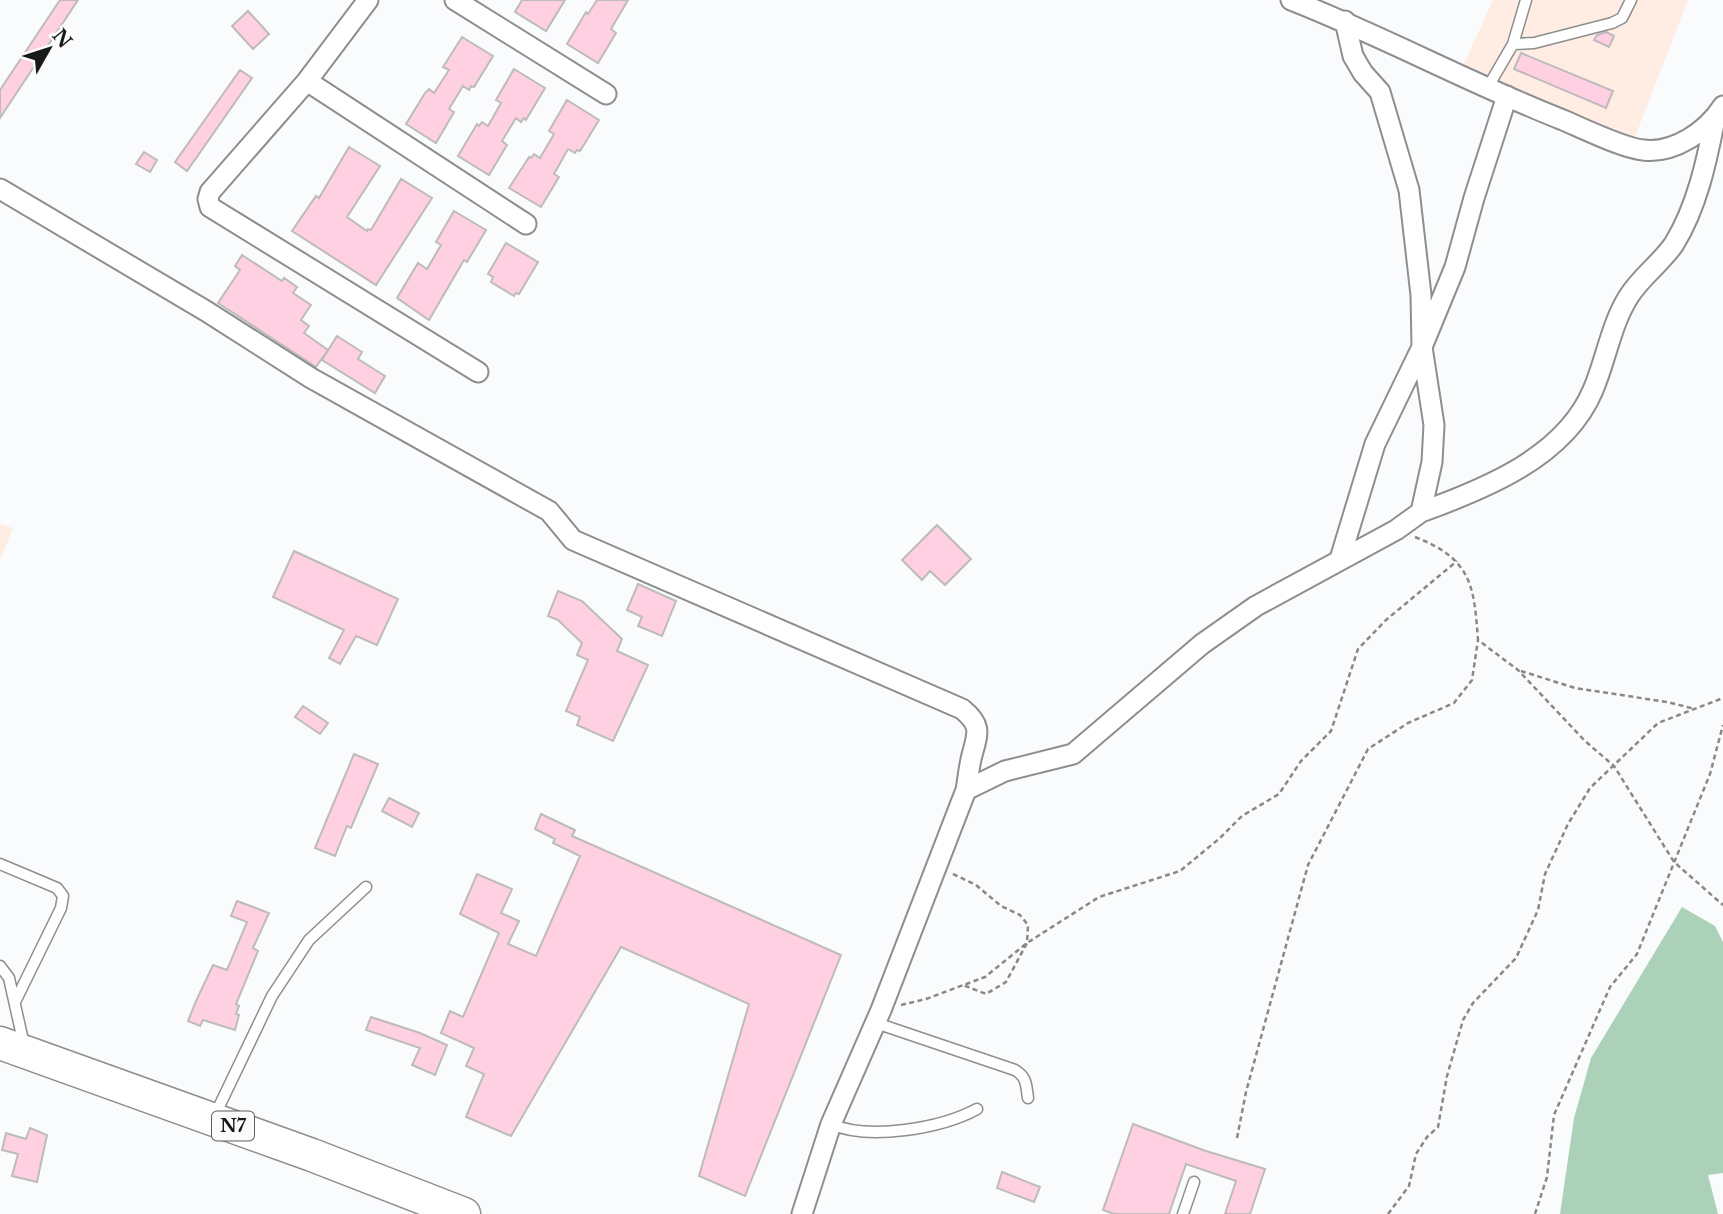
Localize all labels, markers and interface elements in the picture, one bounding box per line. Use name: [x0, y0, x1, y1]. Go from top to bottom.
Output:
north arrow: [14, 14, 84, 84]
text: N: [47, 24, 76, 53]
road number: N7: [212, 1112, 254, 1140]

